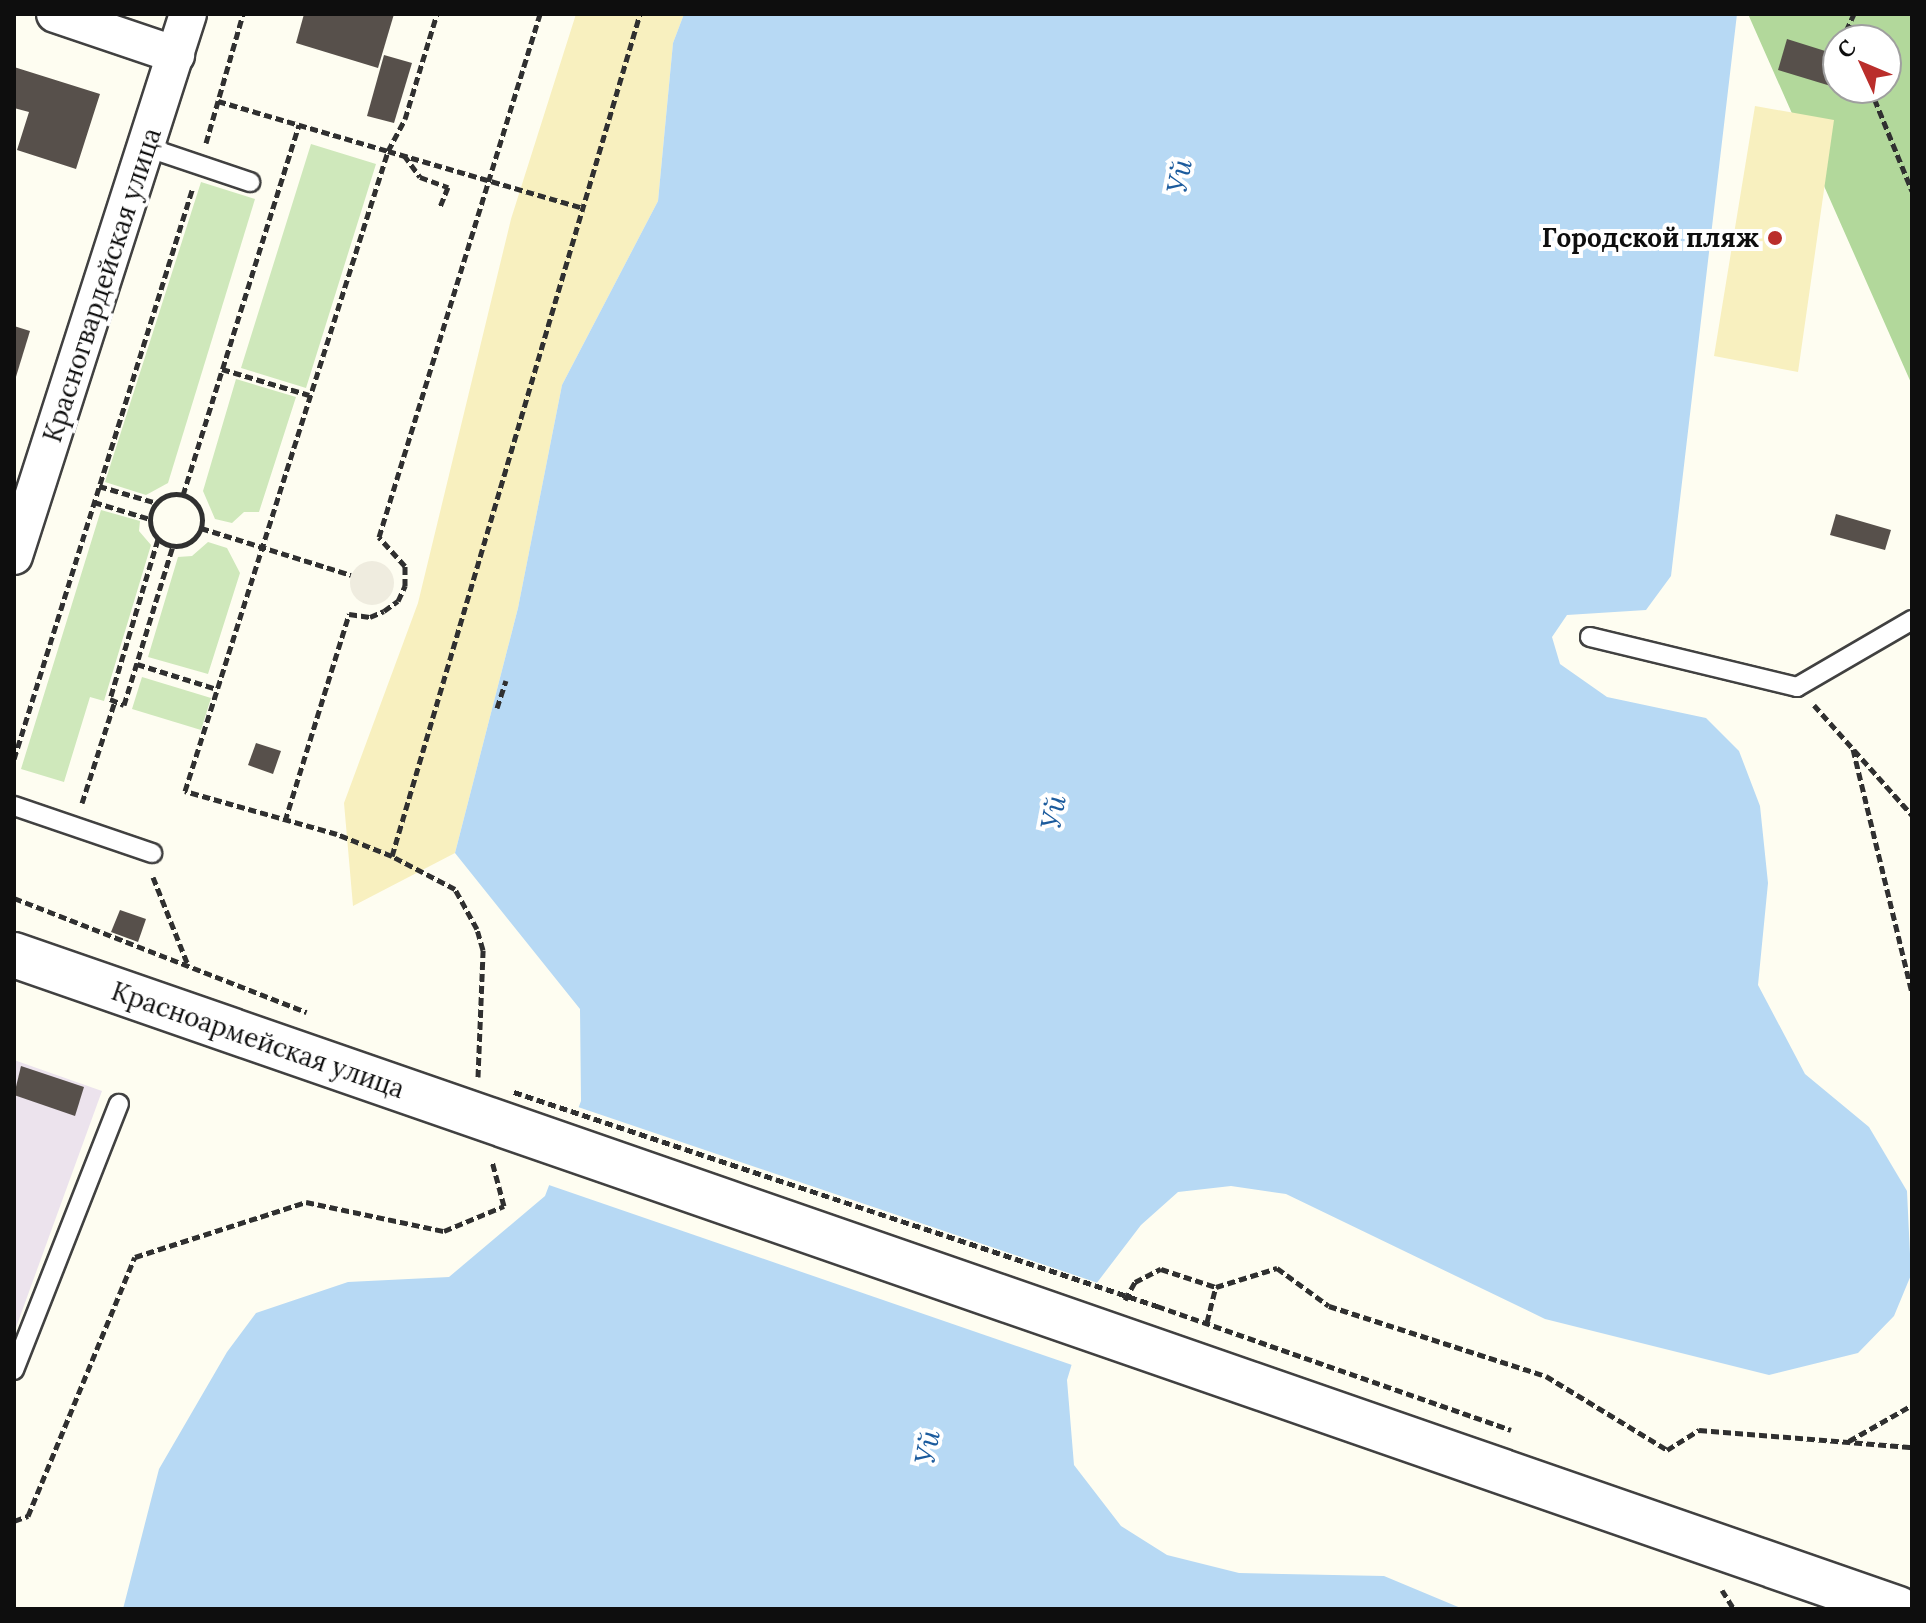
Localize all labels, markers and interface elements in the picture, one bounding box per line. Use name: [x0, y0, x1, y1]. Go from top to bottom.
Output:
north arrow: [1822, 24, 1902, 104]
text: С: [1831, 34, 1861, 64]
street label: Красногвардейская улица: [36, 124, 168, 446]
water label: Уй: [1159, 156, 1199, 196]
place label: Городской пляж: [1542, 222, 1759, 254]
marker: Городской пляж: [1766, 229, 1784, 247]
water label: Уй: [1033, 792, 1073, 832]
street label: Красноармейская улица: [108, 975, 408, 1105]
water label: Уй: [907, 1427, 947, 1467]

